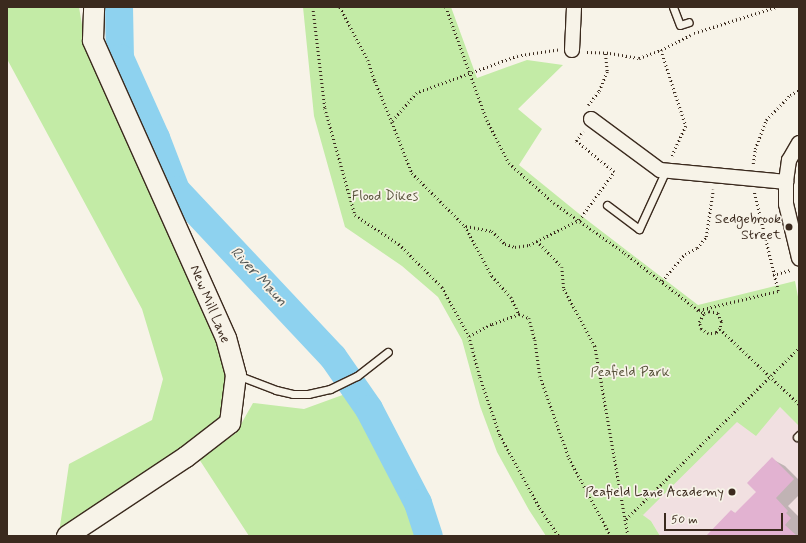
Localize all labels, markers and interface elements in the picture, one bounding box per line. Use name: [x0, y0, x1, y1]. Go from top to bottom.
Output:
park label: Flood Dikes: [352, 188, 418, 204]
place label: Sedgebrook Street: [715, 211, 781, 244]
marker: Sedgebrook Street: [784, 222, 794, 232]
water label: River Maun: [227, 245, 289, 309]
street label: New Mill Lane: [186, 262, 234, 346]
park label: Peafield Park: [592, 364, 668, 380]
place label: Peafield Lane Academy: [584, 484, 724, 500]
marker: Peafield Lane Academy: [727, 487, 737, 497]
scale bar: [666, 505, 785, 531]
text: 50 m: [671, 512, 698, 528]

